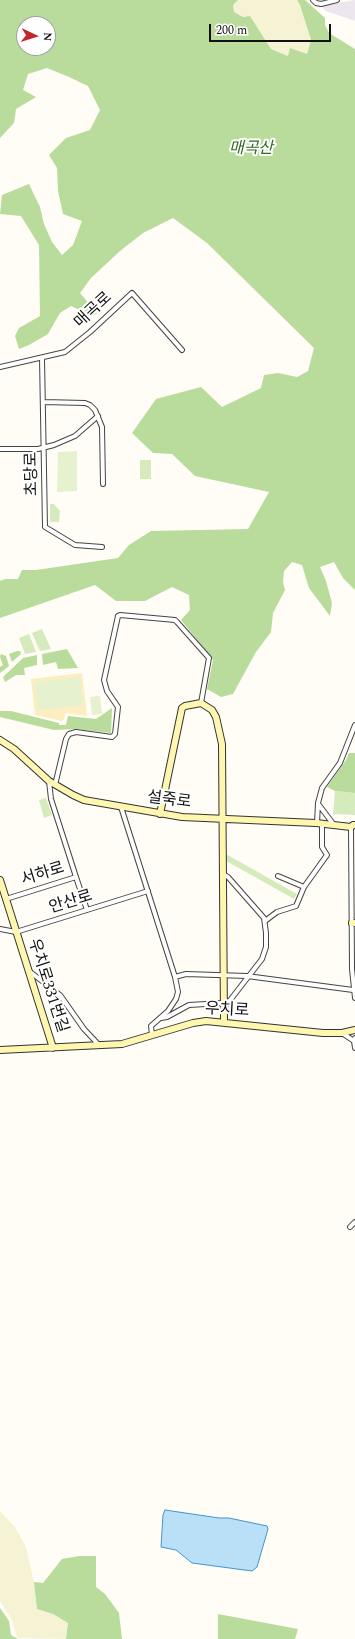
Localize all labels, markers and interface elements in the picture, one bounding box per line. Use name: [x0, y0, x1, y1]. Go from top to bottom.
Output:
north arrow: [16, 16, 56, 56]
scale bar: [211, 16, 333, 42]
text: 200 m: [216, 21, 247, 40]
text: N: [39, 32, 56, 42]
park label: 매곡산: [229, 140, 273, 160]
street label: 매곡로: [71, 289, 117, 333]
street label: 초당로: [23, 452, 43, 496]
street label: 설죽로: [146, 789, 192, 813]
street label: 서하로: [19, 859, 67, 891]
street label: 안산로: [47, 887, 95, 919]
street label: 우치로331번길: [23, 937, 71, 1035]
street label: 우치로: [204, 1000, 250, 1022]

